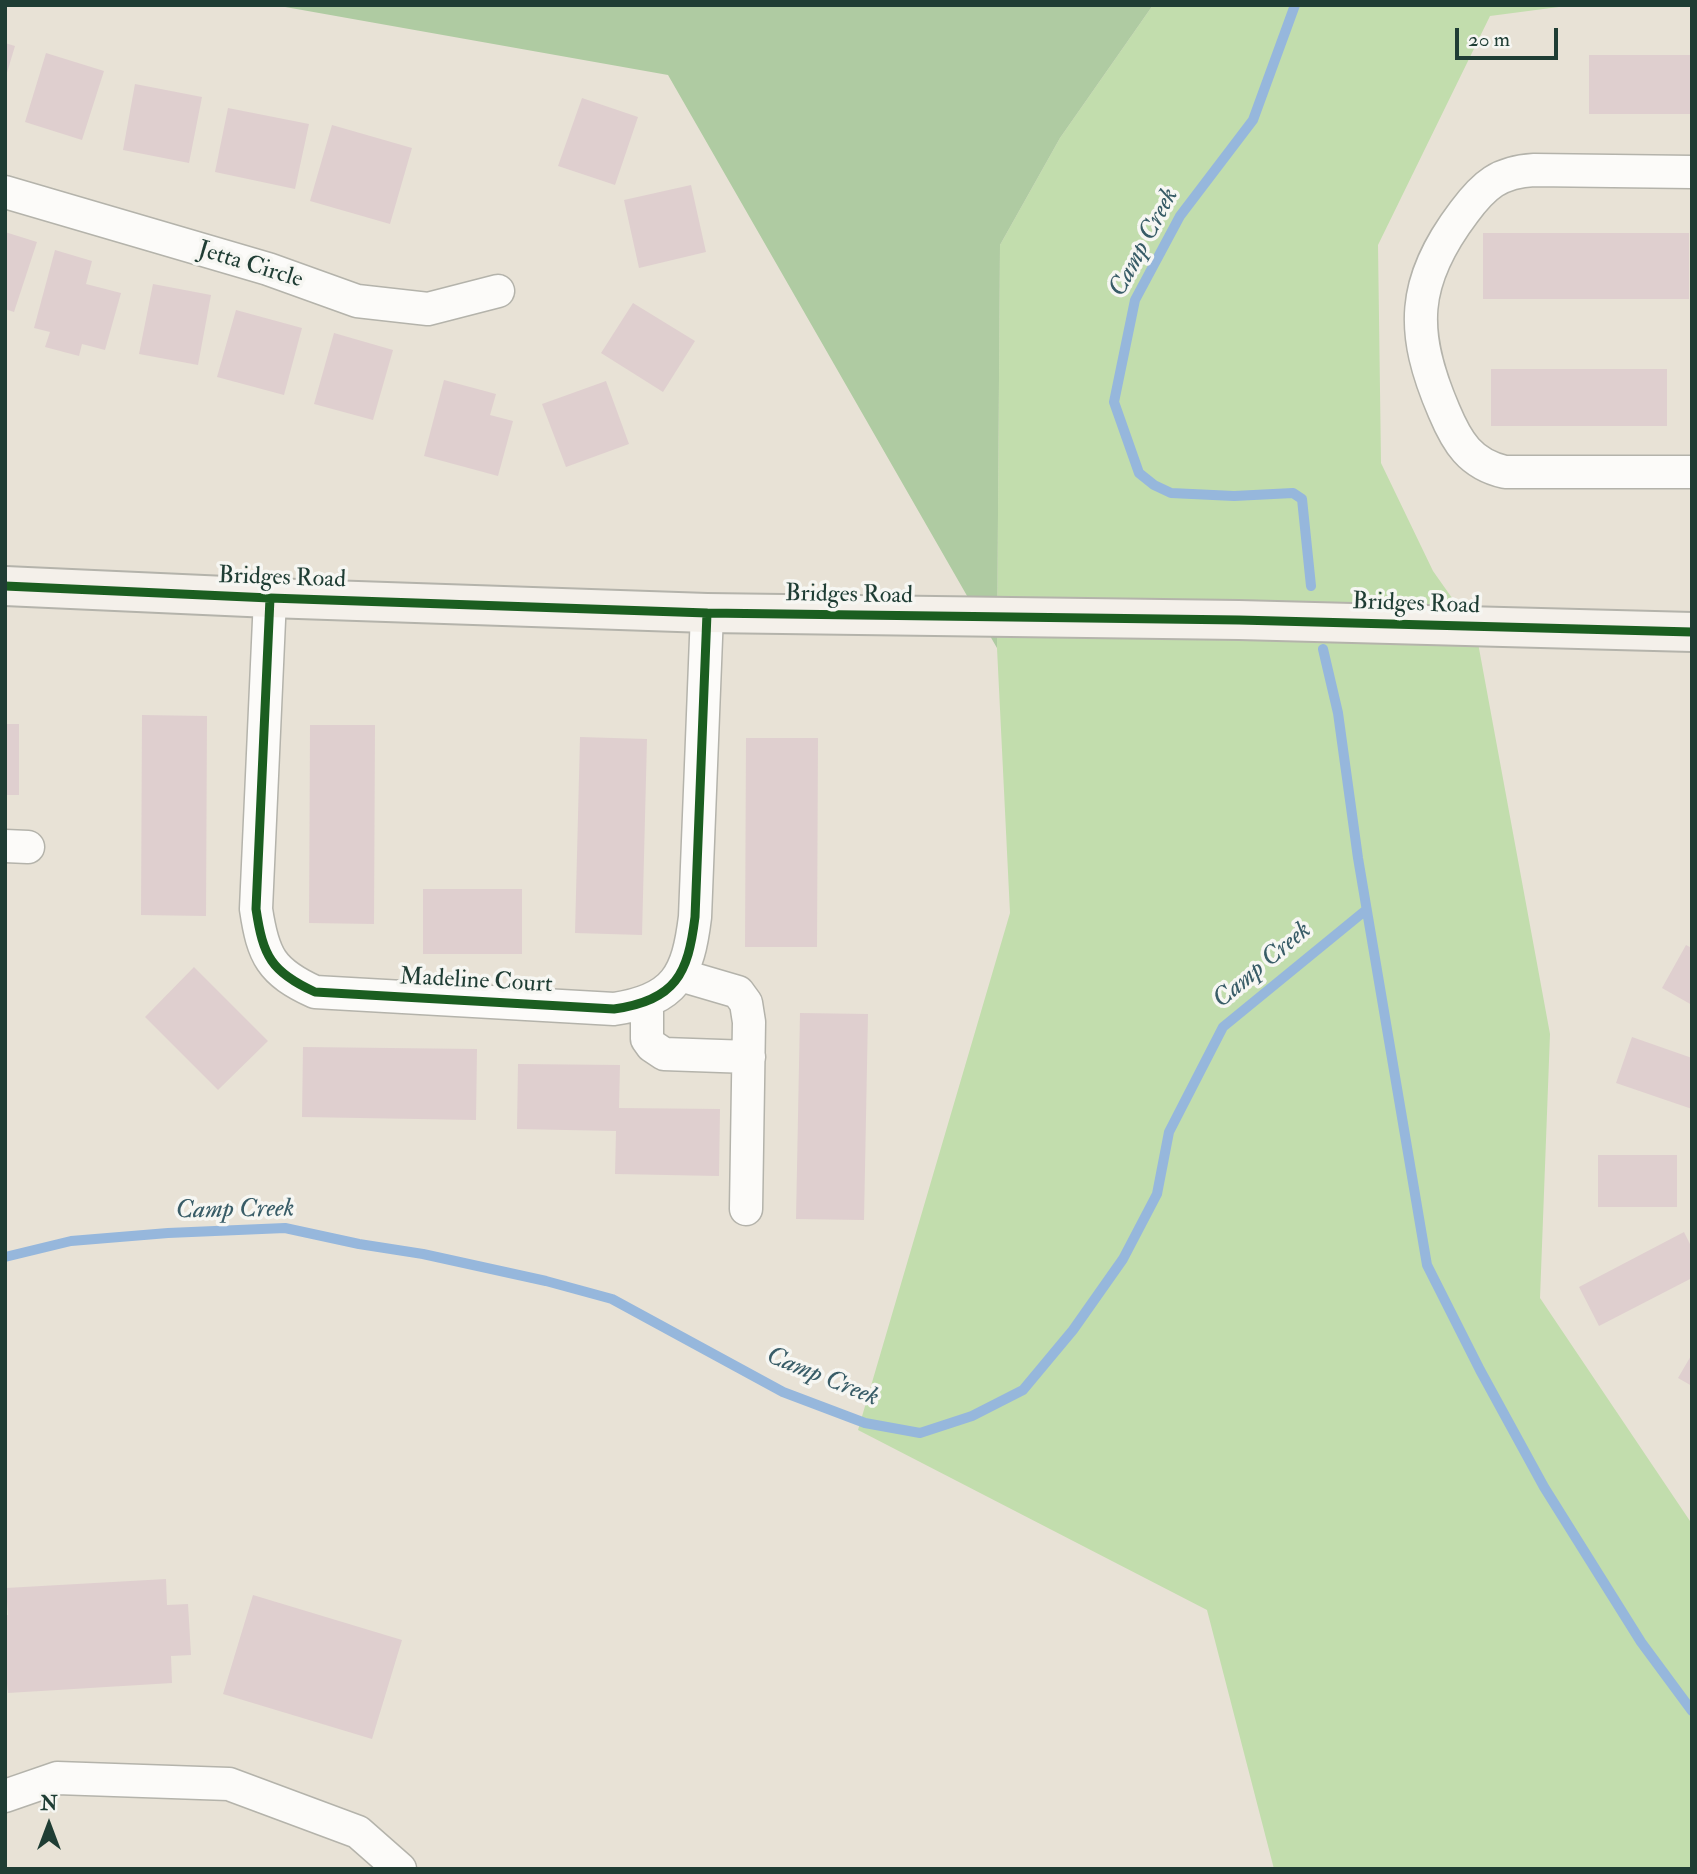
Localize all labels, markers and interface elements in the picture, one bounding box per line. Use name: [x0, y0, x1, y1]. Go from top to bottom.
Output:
scale bar: [1459, 14, 1562, 58]
text: 20 m: [1468, 26, 1510, 53]
water label: Camp Creek: [1103, 183, 1187, 303]
street label: Jetta Circle: [194, 236, 306, 296]
street label: Bridges Road: [218, 562, 346, 596]
street label: Bridges Road: [785, 580, 913, 612]
street label: Bridges Road: [1352, 588, 1480, 622]
water label: Camp Creek: [1208, 916, 1318, 1016]
street label: Madeline Court: [399, 964, 553, 1000]
water label: Camp Creek: [175, 1194, 295, 1228]
water label: Camp Creek: [761, 1341, 883, 1415]
north arrow: [14, 1790, 84, 1860]
text: N: [40, 1792, 58, 1816]

